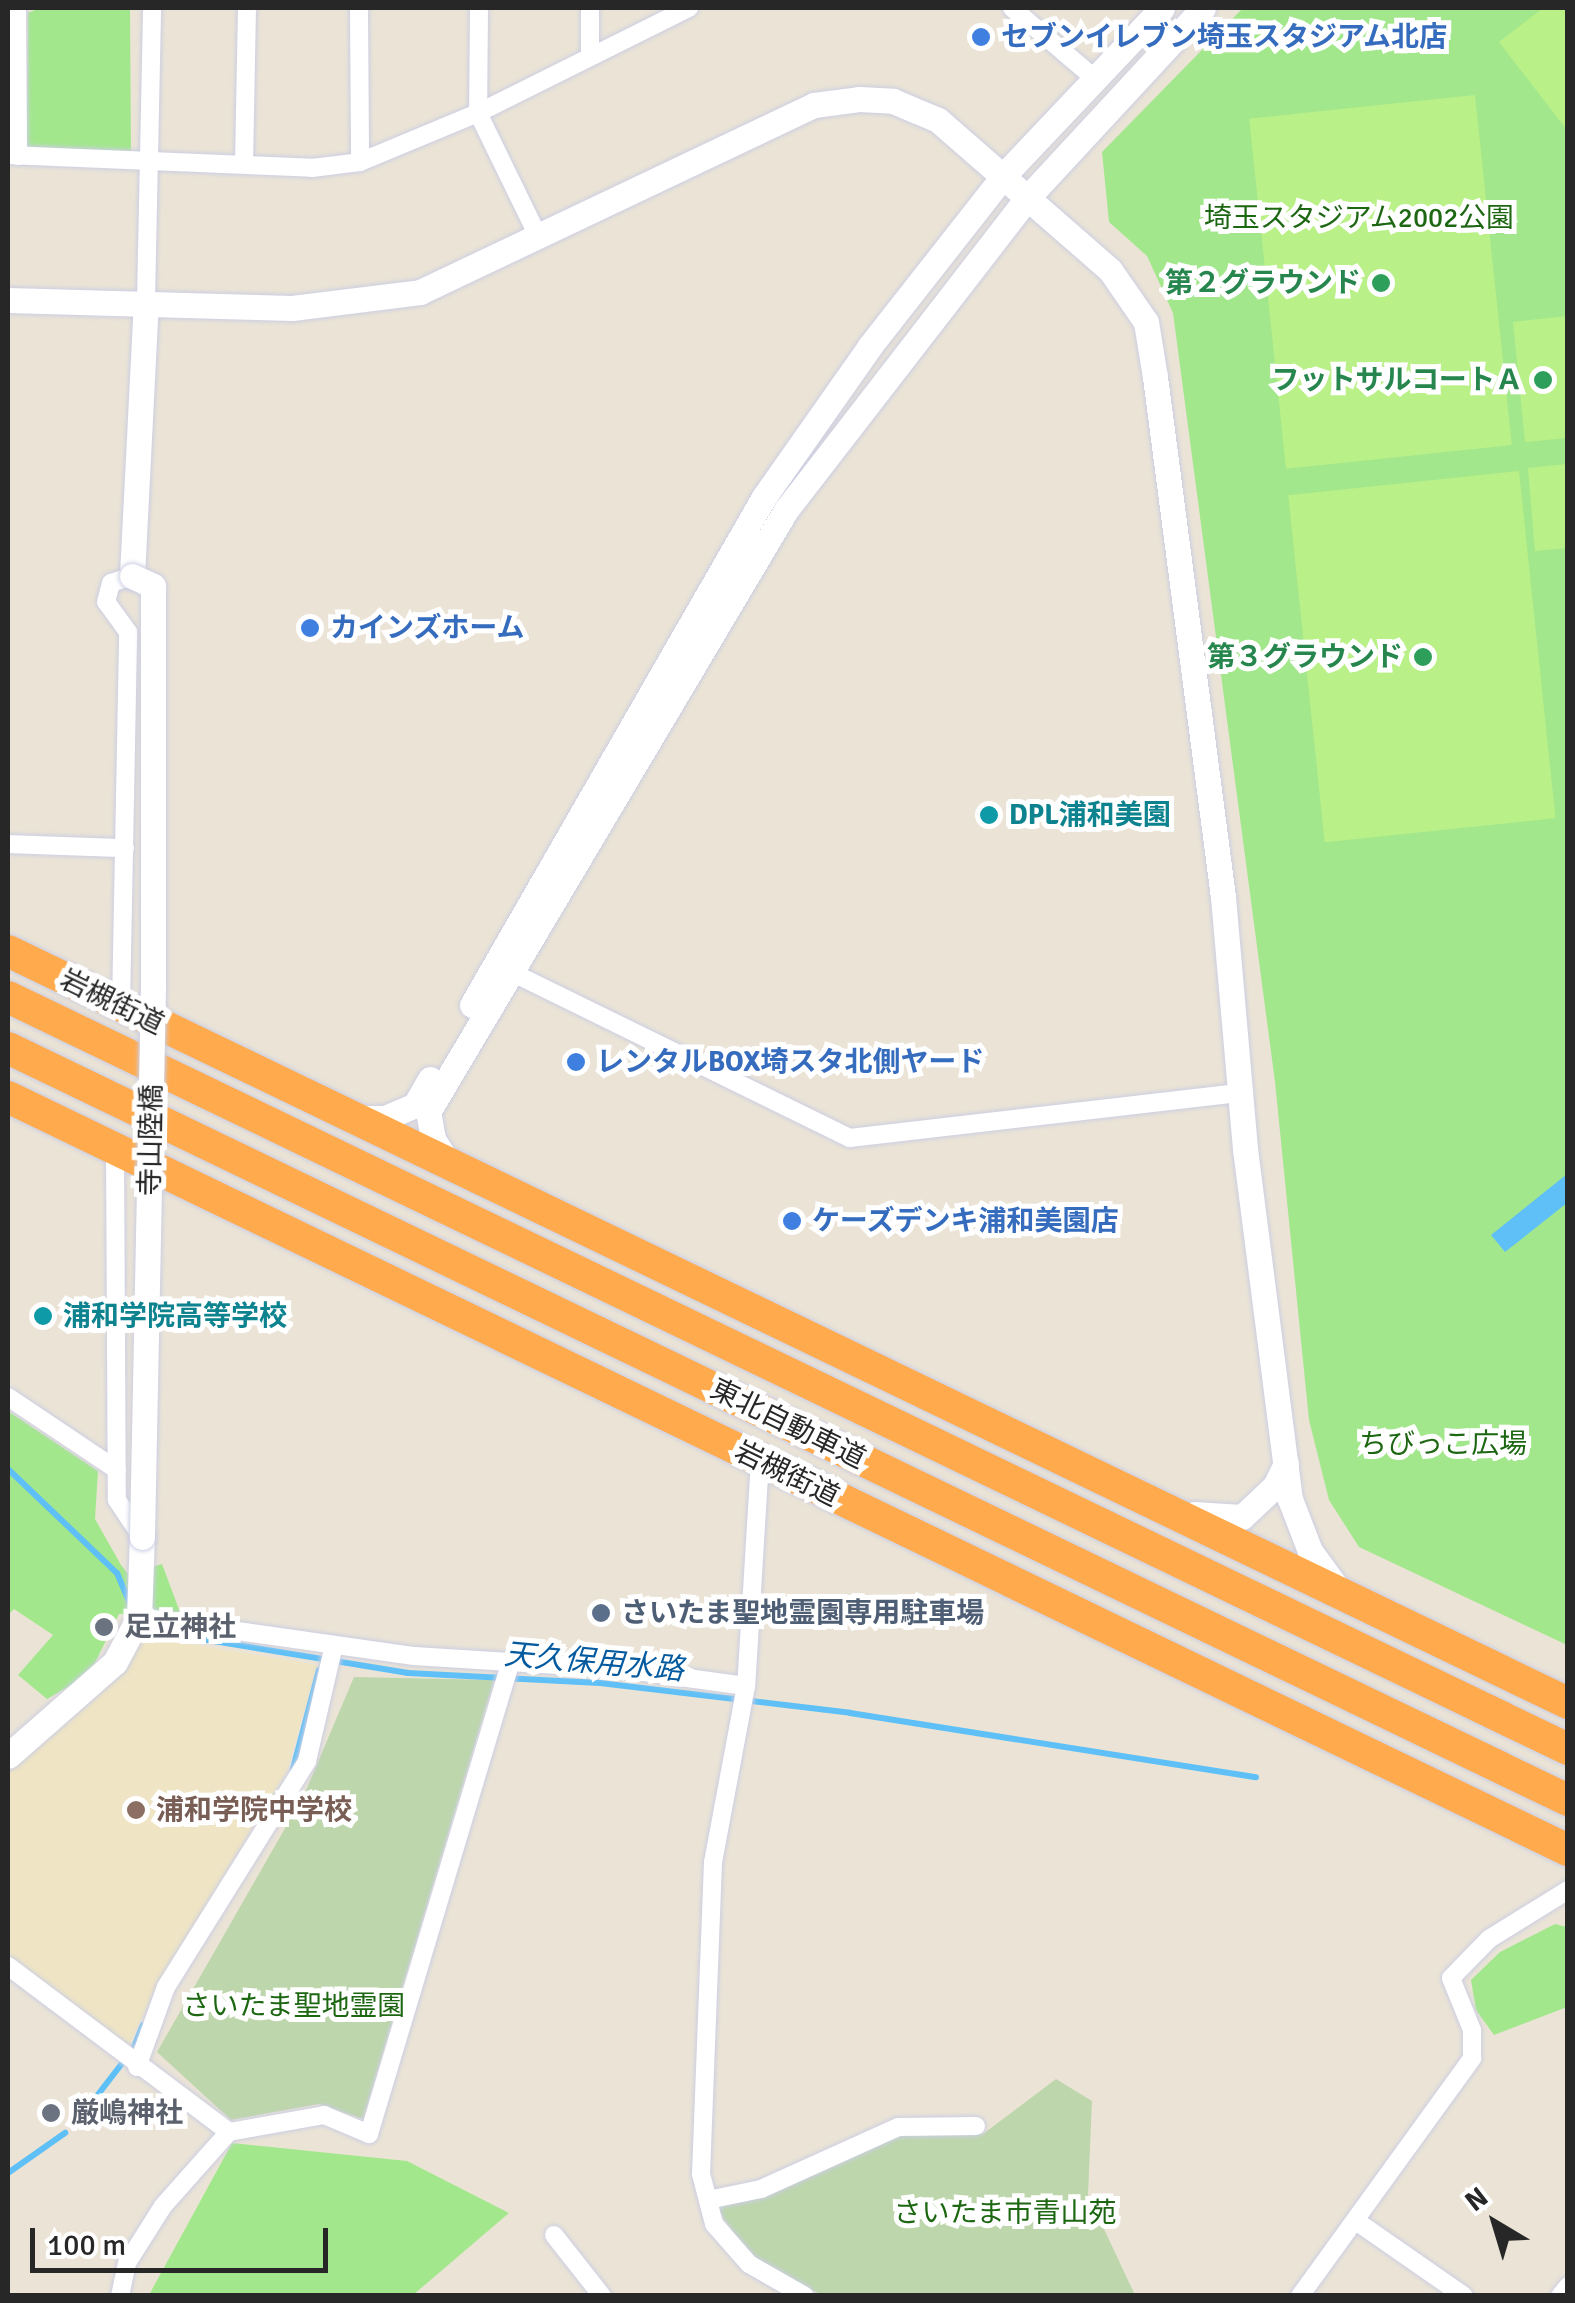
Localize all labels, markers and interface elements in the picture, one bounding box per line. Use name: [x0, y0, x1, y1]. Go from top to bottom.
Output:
place label: セブンイレブン埼玉スタジアム北店: [1001, 20, 1449, 54]
marker: セブンイレブン埼玉スタジアム北店: [970, 26, 992, 48]
park label: 埼玉スタジアム2002公園: [1203, 201, 1515, 235]
place label: 第２グラウンド: [1165, 266, 1361, 300]
marker: 第２グラウンド: [1370, 272, 1392, 294]
place label: フットサルコートＡ: [1271, 363, 1523, 397]
marker: フットサルコートＡ: [1532, 369, 1554, 391]
place label: カインズホーム: [330, 611, 526, 645]
marker: カインズホーム: [299, 617, 321, 639]
place label: 第３グラウンド: [1207, 640, 1403, 674]
marker: 第３グラウンド: [1412, 646, 1434, 668]
place label: DPL浦和美園: [1009, 798, 1171, 832]
marker: DPL浦和美園: [978, 804, 1000, 826]
street label: 岩槻街道: [54, 962, 170, 1042]
place label: レンタルBOX埼スタ北側ヤード: [596, 1045, 984, 1079]
marker: レンタルBOX埼スタ北側ヤード: [565, 1051, 587, 1073]
street label: 寺山陸橋: [133, 1084, 169, 1196]
place label: ケーズデンキ浦和美園店: [812, 1204, 1120, 1238]
marker: ケーズデンキ浦和美園店: [781, 1210, 803, 1232]
place label: 浦和学院高等学校: [63, 1299, 287, 1333]
marker: 浦和学院高等学校: [32, 1305, 54, 1327]
street label: 東北自動車道: [705, 1372, 871, 1476]
park label: ちびっこ広場: [1359, 1427, 1527, 1461]
street label: 岩槻街道: [729, 1434, 845, 1514]
place label: さいたま聖地霊園専用駐車場: [621, 1596, 985, 1630]
marker: さいたま聖地霊園専用駐車場: [590, 1602, 612, 1624]
place label: 足立神社: [124, 1610, 236, 1644]
marker: 足立神社: [93, 1616, 115, 1638]
water label: 天久保用水路: [503, 1637, 685, 1689]
place label: 浦和学院中学校: [156, 1793, 352, 1827]
marker: 浦和学院中学校: [125, 1799, 147, 1821]
park label: さいたま聖地霊園: [182, 1989, 406, 2023]
place label: 厳嶋神社: [71, 2096, 183, 2130]
marker: 厳嶋神社: [40, 2102, 62, 2124]
north arrow: [1445, 2173, 1545, 2273]
text: N: [1458, 2180, 1495, 2219]
park label: さいたま市青山苑: [893, 2196, 1117, 2230]
scale bar: [35, 2208, 332, 2270]
text: 100 m: [47, 2227, 126, 2264]

